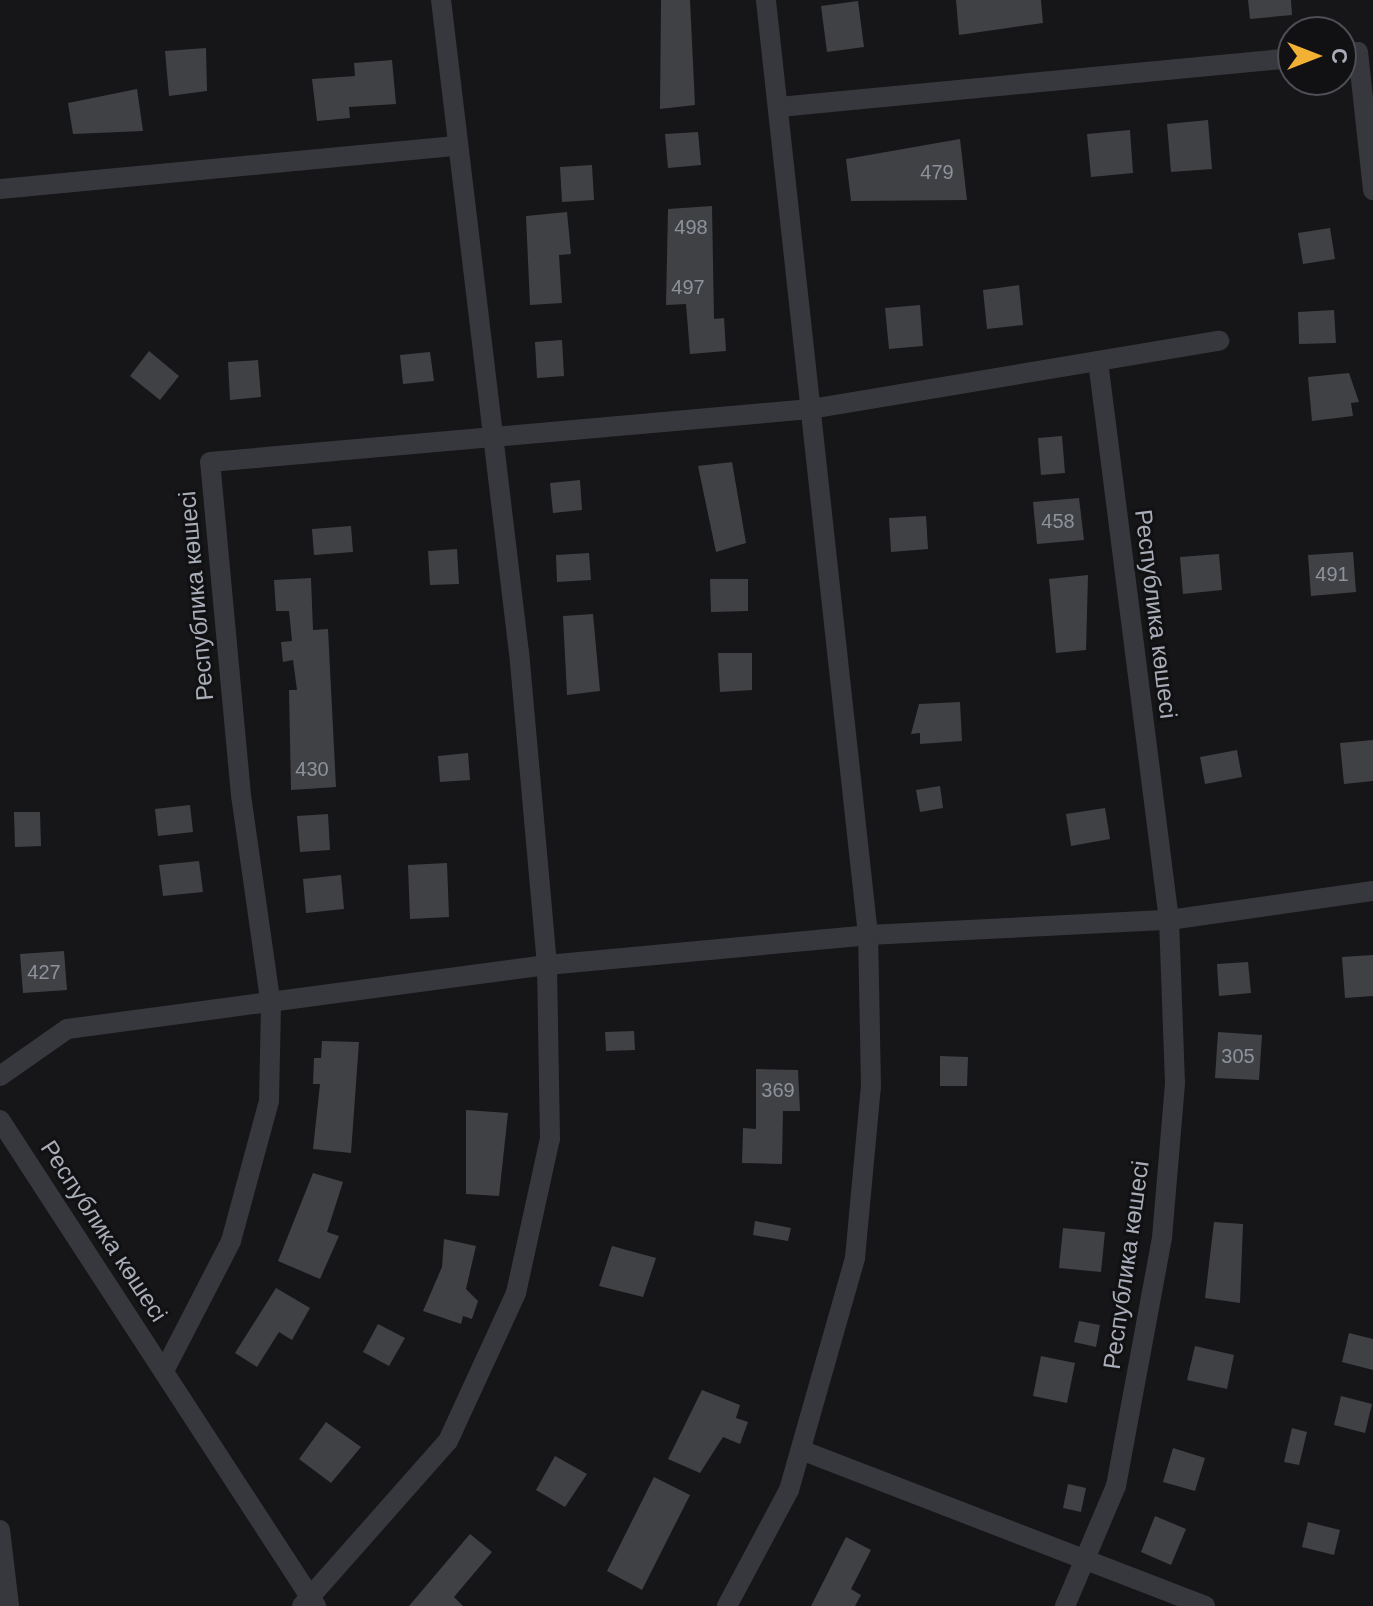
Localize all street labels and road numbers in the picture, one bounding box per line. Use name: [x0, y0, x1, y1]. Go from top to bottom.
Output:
street label: Республика көшесі: [172, 490, 220, 702]
street label: Республика көшесі: [1129, 508, 1183, 720]
street label: Республика көшесі: [35, 1135, 173, 1327]
street label: Республика көшесі: [1097, 1159, 1155, 1371]

